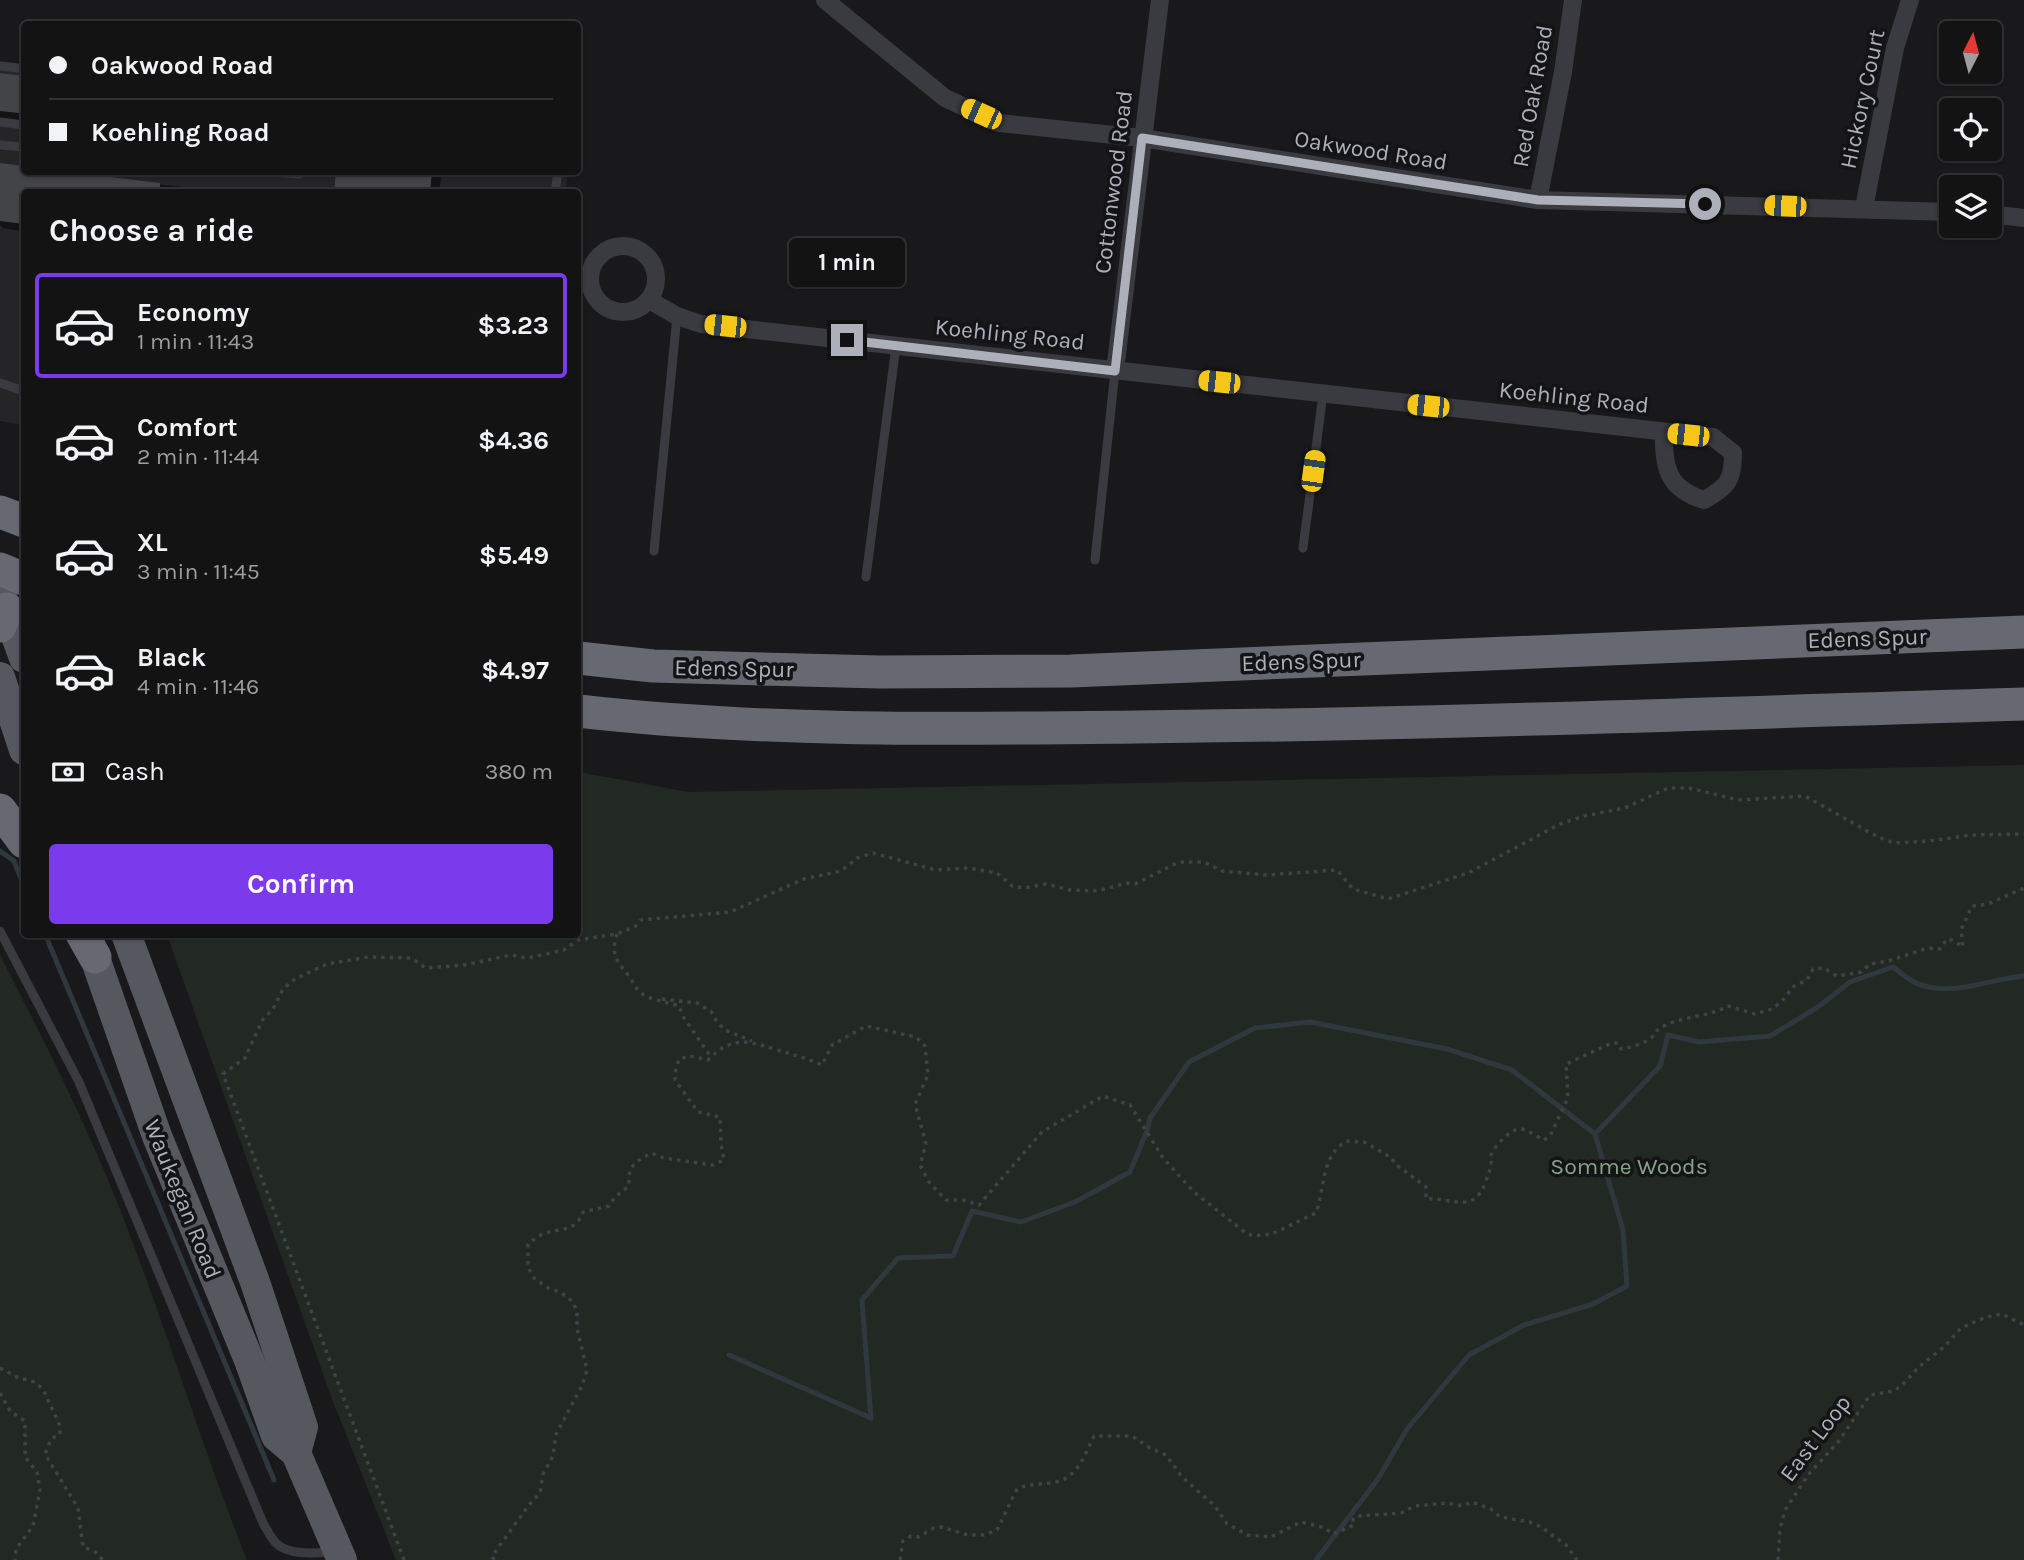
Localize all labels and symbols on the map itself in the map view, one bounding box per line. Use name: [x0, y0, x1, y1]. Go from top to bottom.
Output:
north arrow: [1939, 21, 2002, 84]
street label: Red Oak Road: [1507, 23, 1558, 169]
street label: Hickory Court: [1835, 27, 1890, 171]
street label: Cottonwood Road: [1089, 89, 1138, 275]
car: [958, 96, 1005, 132]
street label: Oakwood Road: [1293, 125, 1449, 176]
route start: [1689, 188, 1721, 220]
car: [1764, 195, 1807, 217]
callout: 1 min: [789, 238, 905, 288]
car: [704, 313, 747, 339]
street label: Koehling Road: [934, 313, 1086, 356]
route end: [831, 324, 863, 356]
car: [1198, 369, 1241, 395]
street label: Koehling Road: [1498, 376, 1650, 419]
car: [1407, 393, 1450, 419]
car: [1667, 422, 1710, 448]
car: [1300, 449, 1327, 493]
street label: Edens Spur: [1807, 623, 1928, 654]
street label: Edens Spur: [1241, 646, 1362, 677]
street label: Edens Spur: [674, 654, 795, 683]
street label: Waukegan Road: [138, 1116, 227, 1283]
park label: Somme Woods: [1550, 1153, 1708, 1180]
street label: East Loop: [1774, 1390, 1857, 1487]

